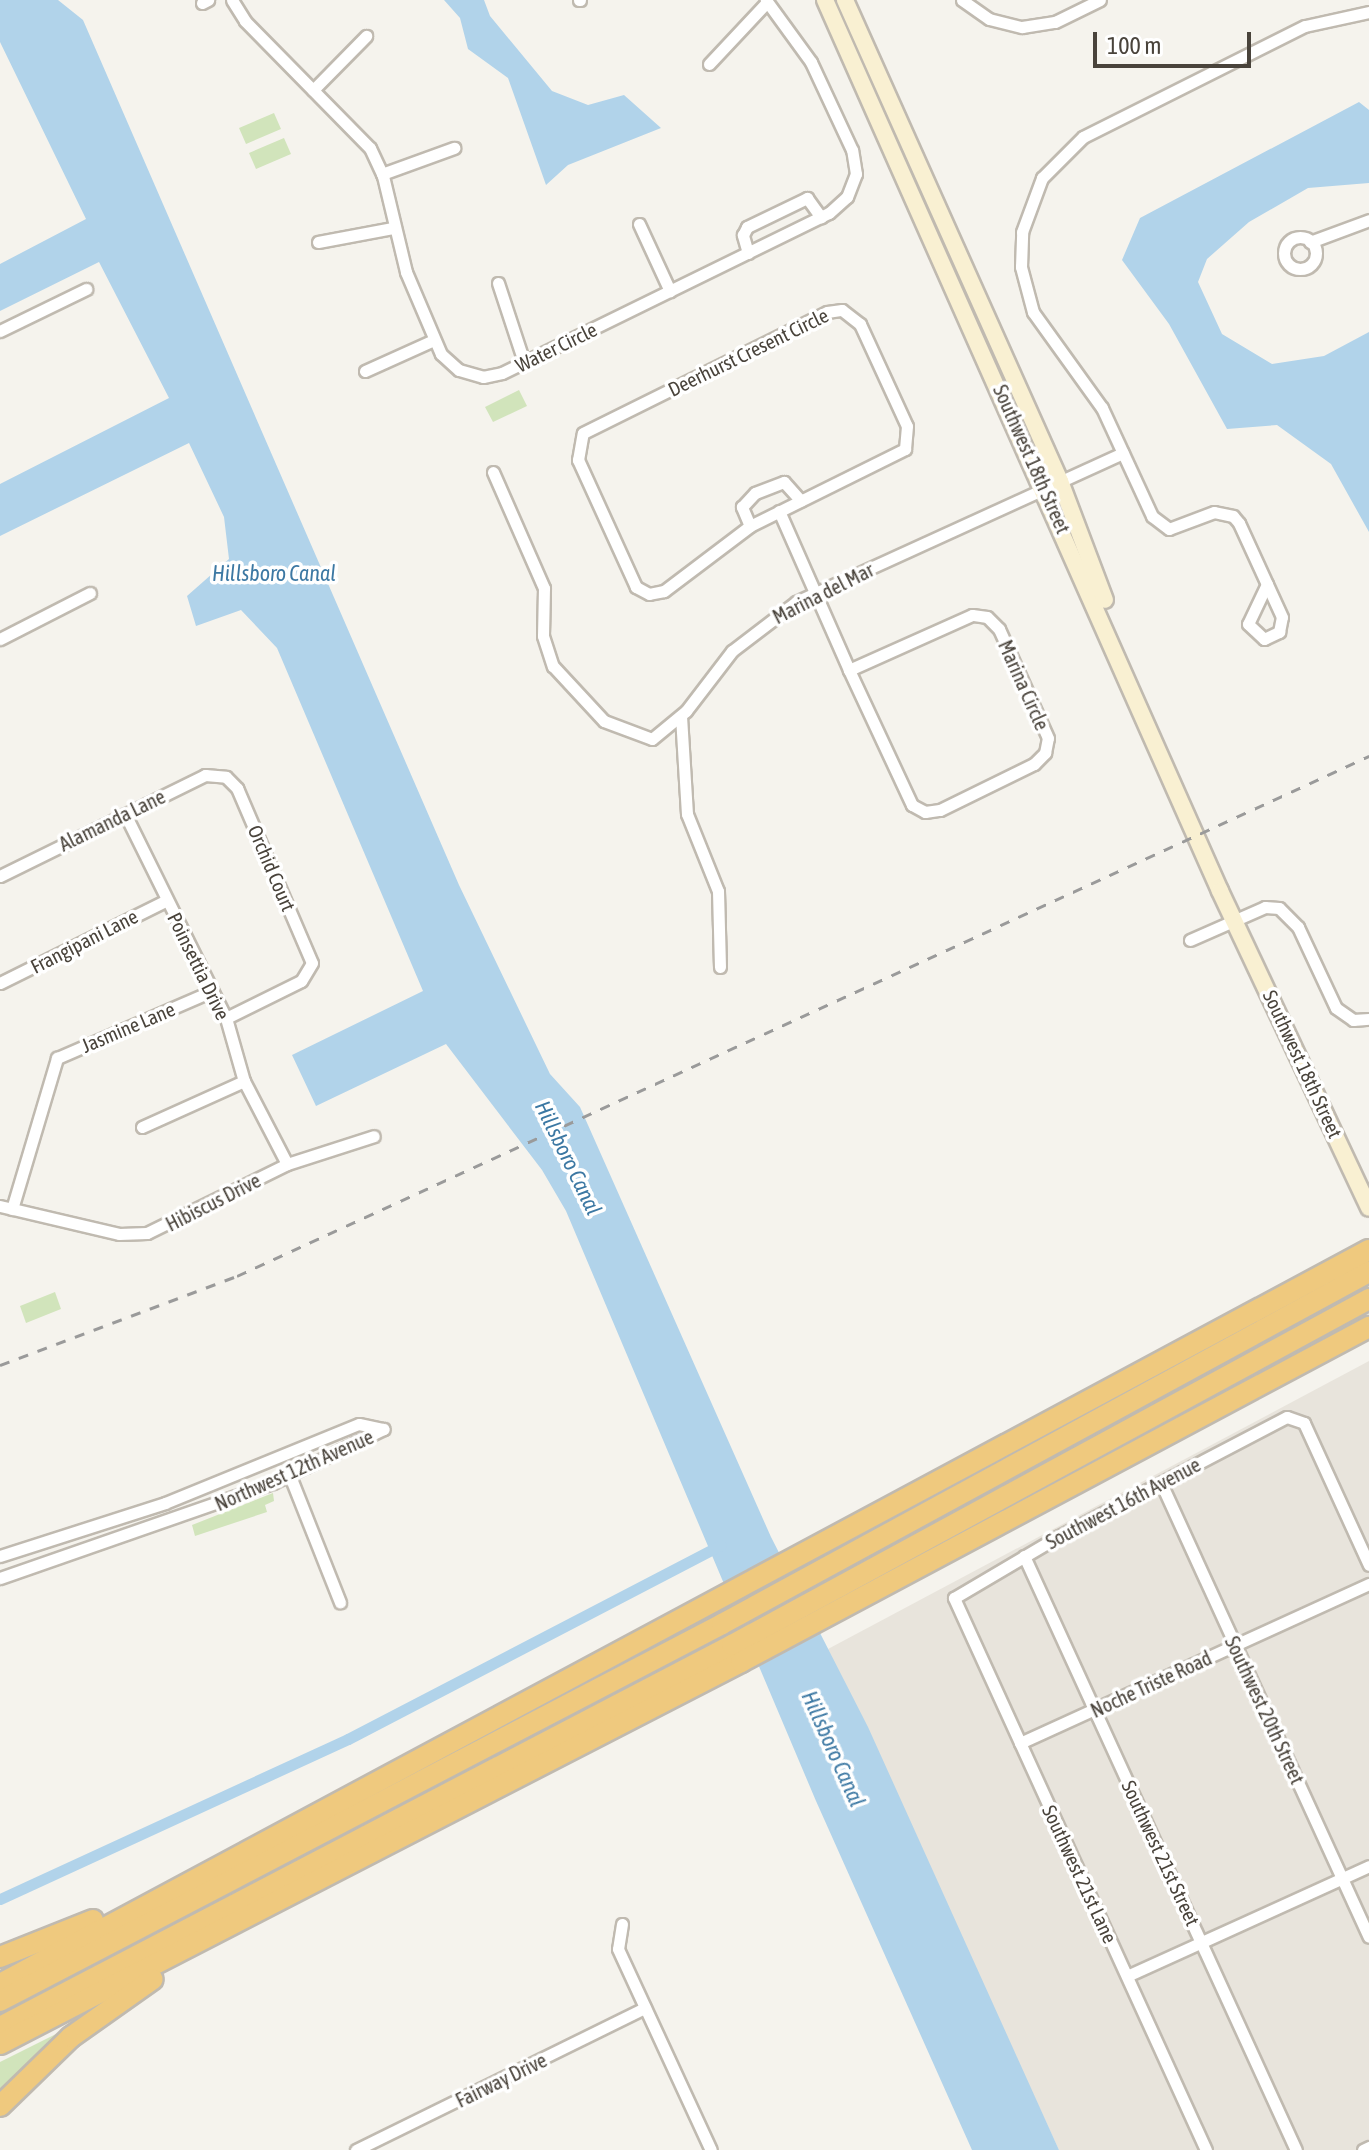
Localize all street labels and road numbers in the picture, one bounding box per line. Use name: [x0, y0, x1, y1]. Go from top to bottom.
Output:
street label: Deerhurst Cresent Circle: [664, 303, 832, 401]
street label: Water Circle: [511, 317, 601, 377]
street label: Southwest 18th Street: [988, 381, 1076, 537]
street label: Marina del Mar: [768, 557, 878, 629]
street label: Marina Circle: [994, 636, 1054, 734]
street label: Alamanda Lane: [55, 784, 169, 856]
street label: Orchid Court: [243, 821, 301, 915]
street label: Frangipani Lane: [26, 904, 142, 978]
street label: Poinsettia Drive: [163, 908, 235, 1024]
street label: Southwest 18th Street: [1258, 986, 1348, 1142]
street label: Jasmine Lane: [78, 997, 178, 1057]
street label: Hibiscus Drive: [162, 1168, 264, 1236]
street label: Northwest 12th Avenue: [211, 1424, 377, 1516]
street label: Southwest 16th Avenue: [1042, 1452, 1204, 1554]
street label: Southwest 20th Street: [1220, 1632, 1310, 1788]
street label: Noche Triste Road: [1087, 1645, 1215, 1723]
street label: Southwest 21st Street: [1117, 1777, 1205, 1929]
street label: Southwest 21st Lane: [1038, 1801, 1122, 1947]
street label: Fairway Drive: [452, 2048, 550, 2112]

